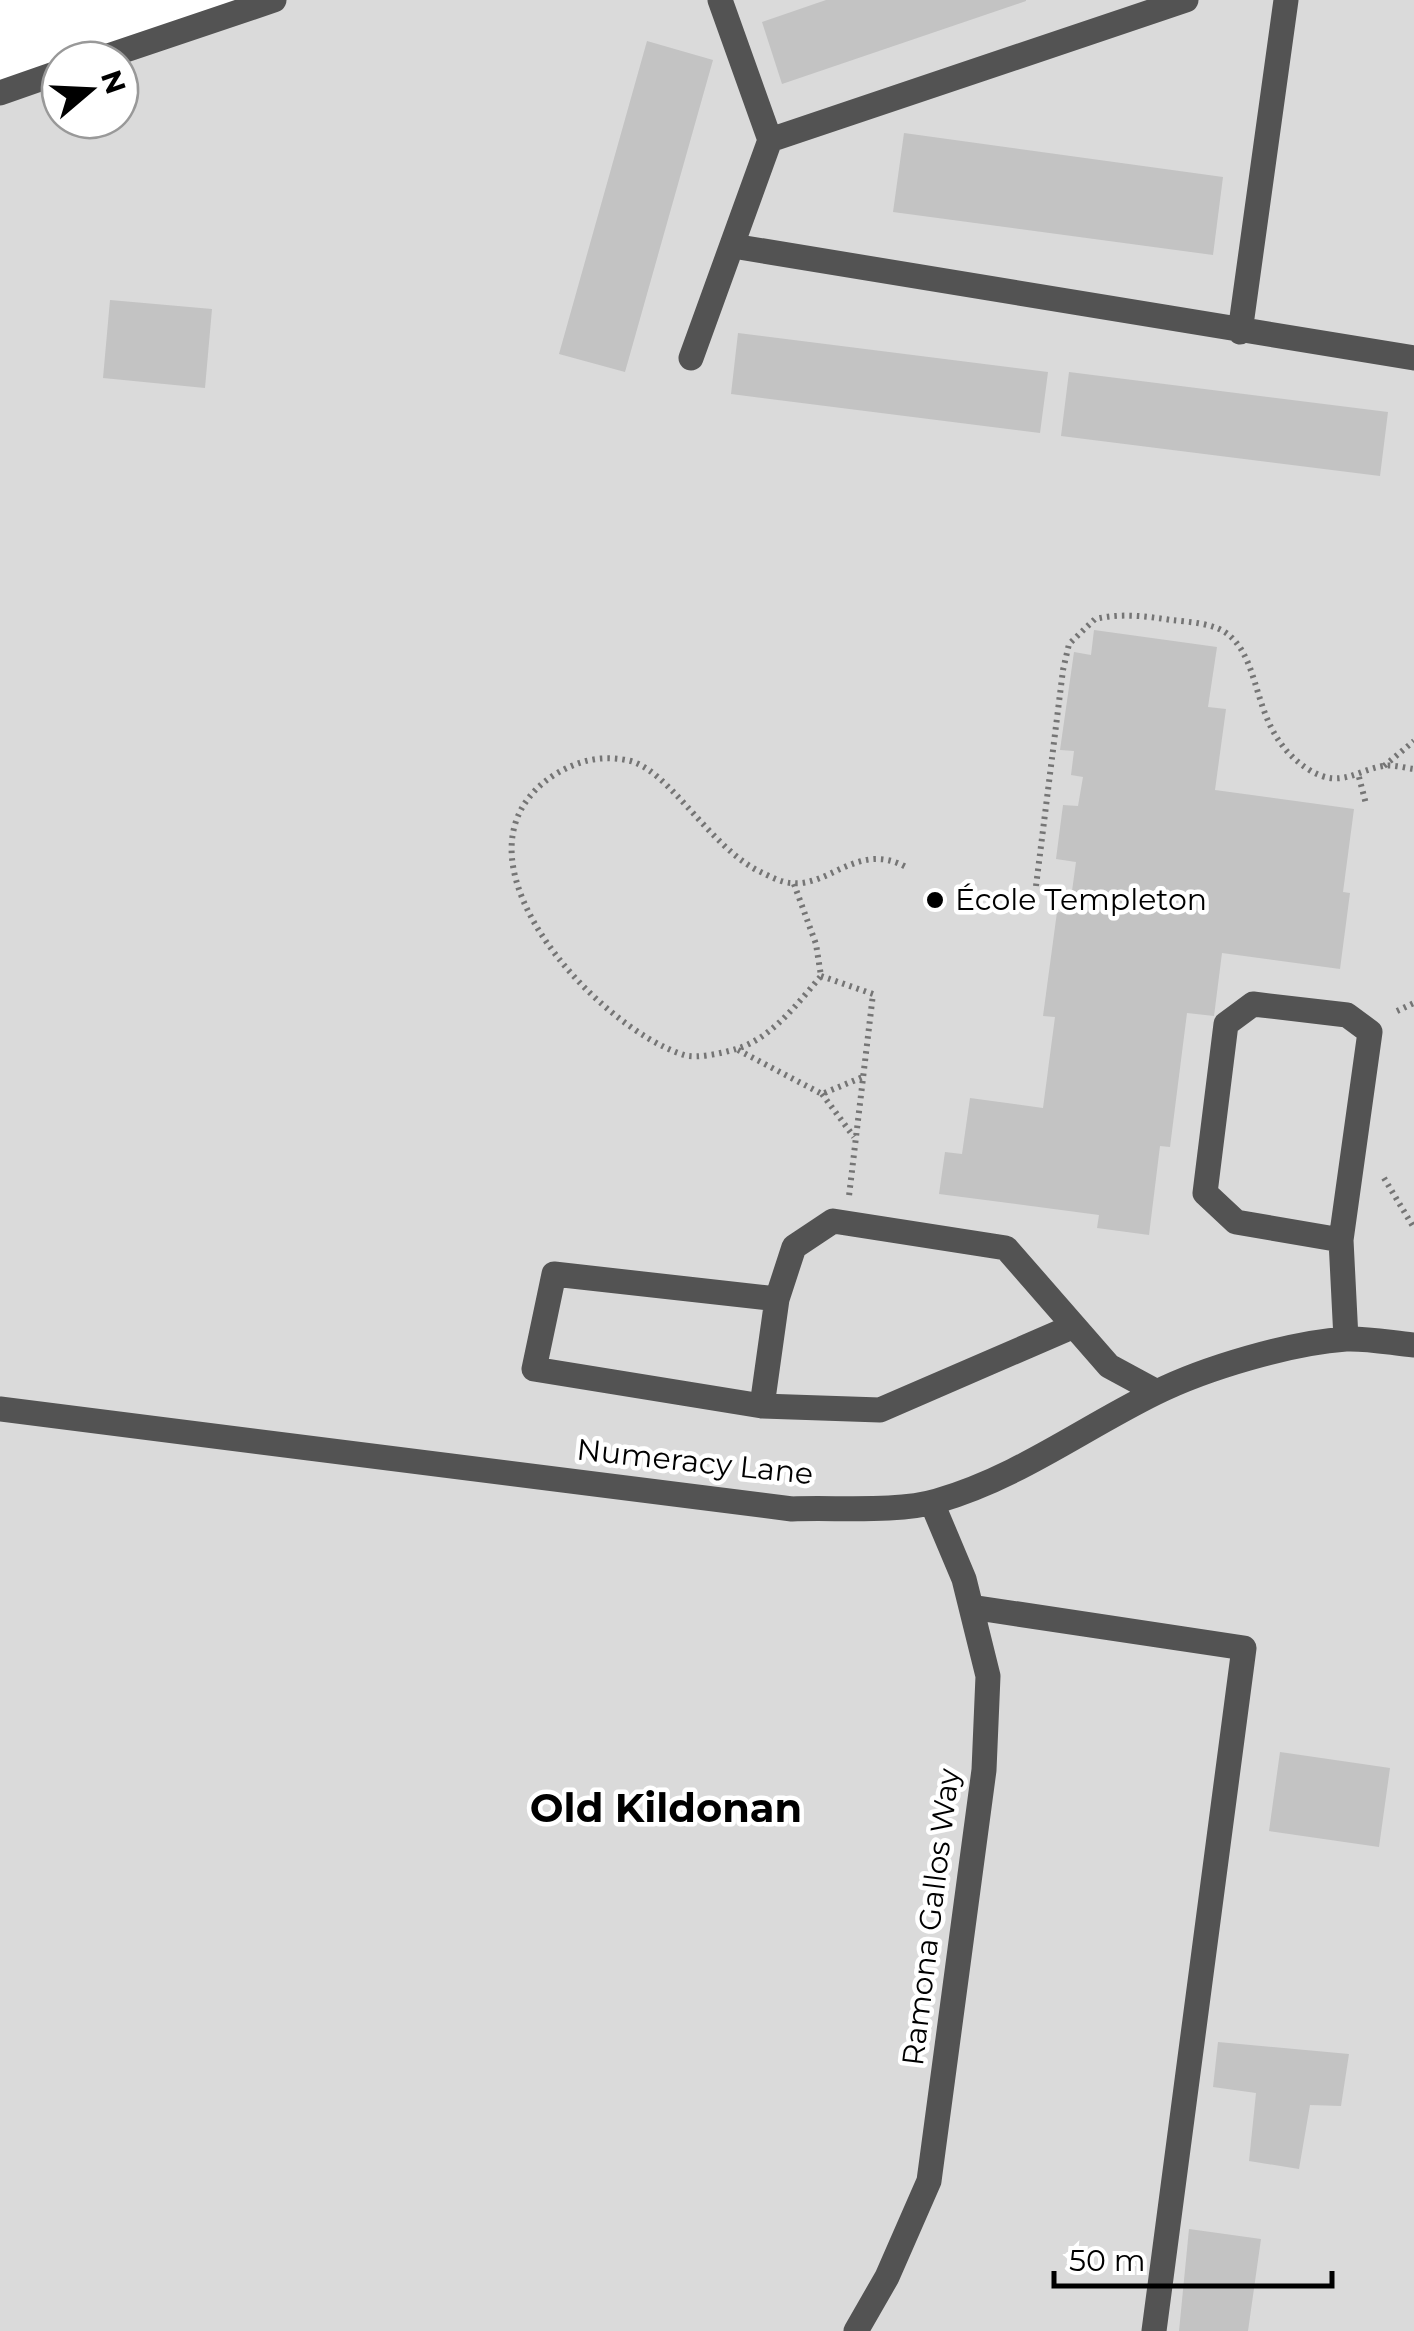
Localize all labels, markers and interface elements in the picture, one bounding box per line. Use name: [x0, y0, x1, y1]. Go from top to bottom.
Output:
north arrow: [40, 40, 140, 140]
text: N: [94, 66, 133, 98]
place label: École Templeton: [955, 881, 1207, 918]
marker: École Templeton: [924, 889, 946, 911]
street label: Numeracy Lane: [575, 1431, 815, 1492]
street label: Ramona Gallos Way: [894, 1766, 967, 2068]
district label: Old Kildonan: [530, 1783, 802, 1832]
scale bar: [1054, 2226, 1332, 2288]
text: 50 m: [1069, 2242, 1146, 2279]

